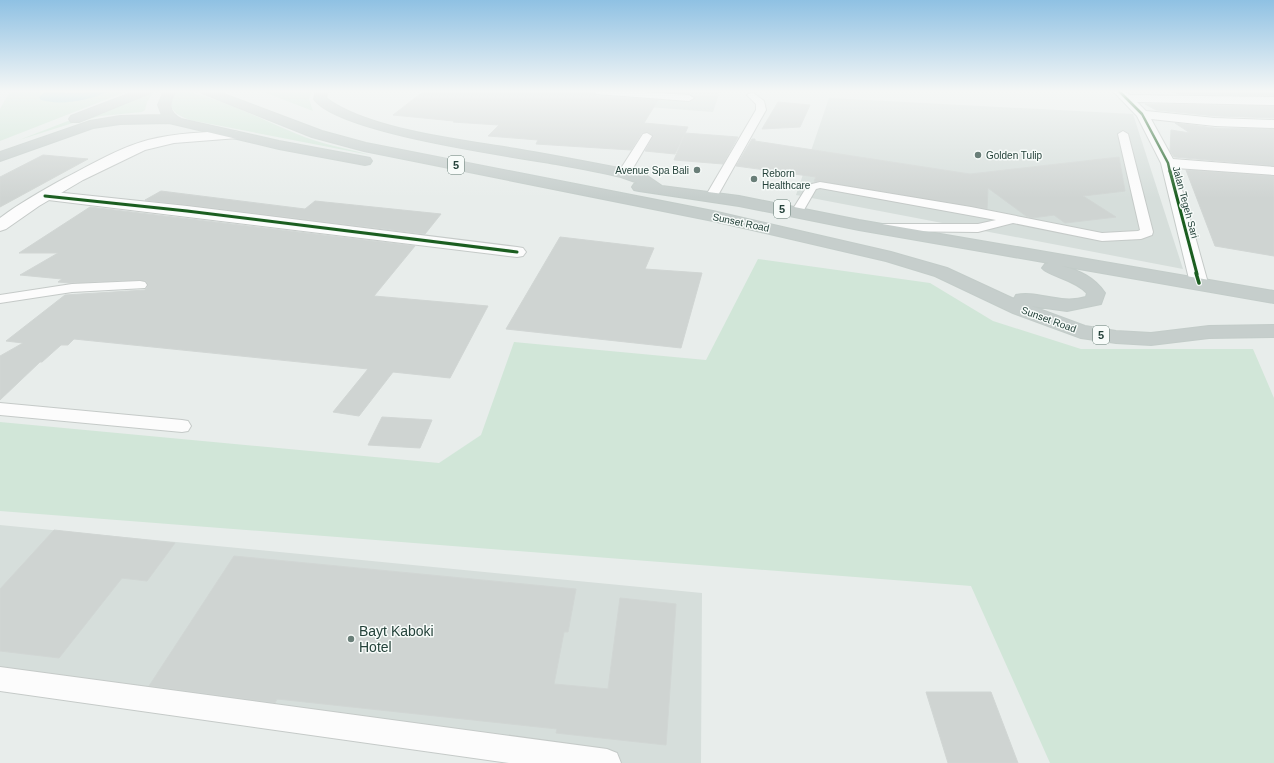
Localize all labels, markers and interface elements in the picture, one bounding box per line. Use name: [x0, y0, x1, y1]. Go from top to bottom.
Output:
marker: Golden Tulip: [973, 150, 983, 160]
place label: Golden Tulip: [986, 150, 1043, 161]
road number: 5: [448, 156, 464, 174]
place label: Avenue Spa Bali: [615, 165, 689, 176]
marker: Avenue Spa Bali: [692, 165, 702, 175]
street label: Jalan Tegeh Sari: [1171, 165, 1200, 239]
place label: Reborn Healthcare: [762, 168, 811, 191]
marker: Reborn Healthcare: [749, 174, 759, 184]
road number: 5: [774, 200, 790, 218]
street label: Sunset Road: [711, 211, 770, 234]
street label: Sunset Road: [1020, 304, 1078, 335]
road number: 5: [1093, 326, 1109, 344]
place label: Bayt Kaboki Hotel: [359, 623, 434, 655]
marker: Bayt Kaboki Hotel: [346, 634, 356, 644]

